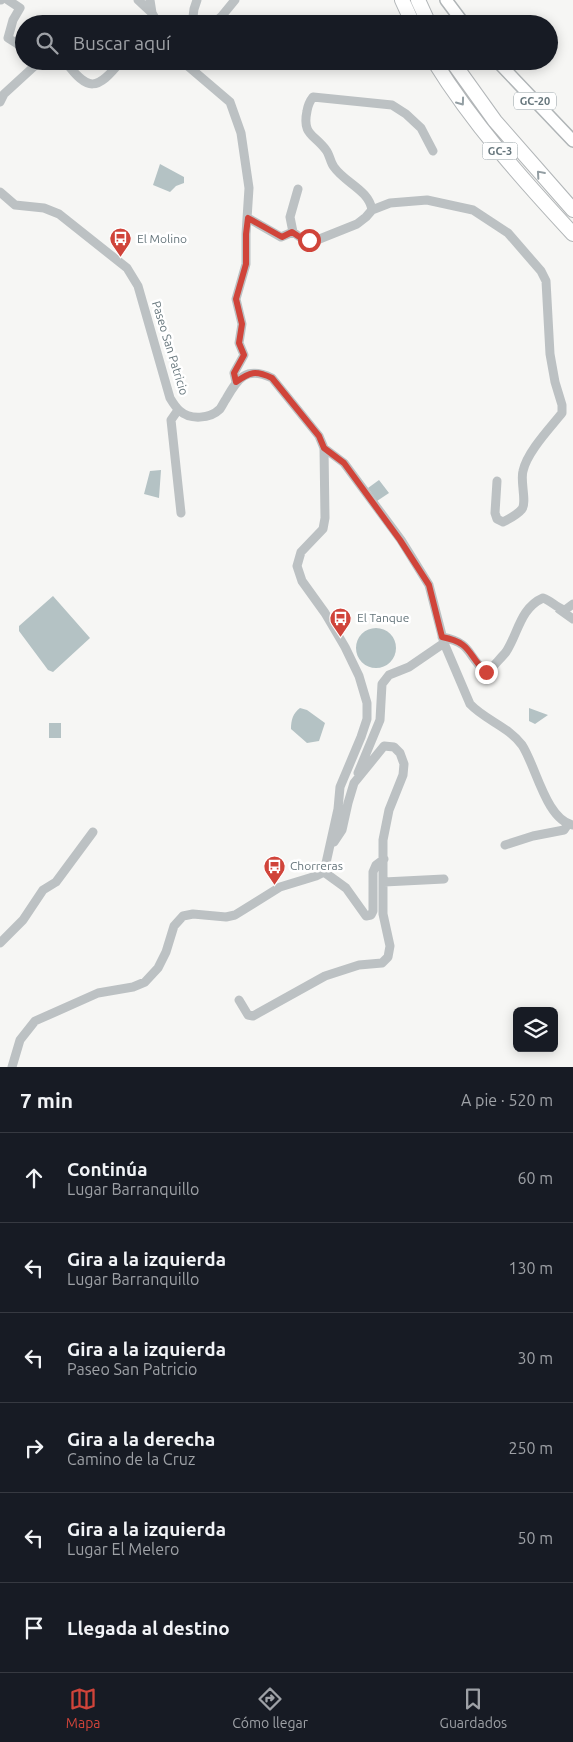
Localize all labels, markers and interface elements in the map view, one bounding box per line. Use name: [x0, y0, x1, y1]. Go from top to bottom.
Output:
search box: [15, 15, 558, 70]
icon: search: [33, 29, 61, 57]
text: Buscar aquí: [73, 32, 171, 54]
road number: GC-20: [514, 92, 556, 110]
one-way arrow: [456, 96, 464, 105]
road number: GC-3: [482, 142, 518, 160]
one-way arrow: [538, 171, 546, 180]
bus stop icon: El Molino: [109, 227, 133, 258]
route start: [298, 229, 321, 252]
place label: El Molino: [137, 232, 187, 245]
street label: Paseo San Patricio: [150, 299, 191, 397]
bus stop icon: El Tanque: [329, 606, 353, 637]
place label: El Tanque: [357, 611, 409, 624]
route end: [475, 661, 498, 684]
bus stop icon: Chorreras: [262, 854, 286, 885]
place label: Chorreras: [290, 859, 343, 872]
map controls: [513, 1007, 558, 1052]
button: layers: [513, 1007, 558, 1052]
text: 7 min: [20, 1088, 73, 1112]
text: A pie · 520 m: [461, 1091, 553, 1109]
text: Continúa: [67, 1158, 148, 1180]
icon: ahead: [20, 1164, 48, 1192]
text: 60 m: [517, 1169, 553, 1187]
text: Lugar Barranquillo: [67, 1180, 199, 1198]
text: Gira a la izquierda: [67, 1248, 226, 1270]
icon: left: [20, 1254, 48, 1282]
text: 130 m: [508, 1259, 553, 1277]
text: Lugar Barranquillo: [67, 1270, 199, 1288]
text: Gira a la izquierda: [67, 1338, 226, 1360]
icon: left: [20, 1344, 48, 1372]
text: 30 m: [517, 1349, 553, 1367]
text: Paseo San Patricio: [67, 1360, 197, 1378]
text: Gira a la derecha: [67, 1428, 215, 1450]
icon: right: [20, 1434, 48, 1462]
text: 250 m: [508, 1439, 553, 1457]
text: Camino de la Cruz: [67, 1450, 195, 1468]
text: Gira a la izquierda: [67, 1518, 226, 1540]
icon: left: [20, 1524, 48, 1552]
text: 50 m: [517, 1529, 553, 1547]
text: Lugar El Melero: [67, 1540, 179, 1558]
icon: arrive: [20, 1614, 48, 1642]
text: Llegada al destino: [67, 1617, 230, 1639]
tab: Mapa: [66, 1685, 101, 1731]
tab: Cómo llegar: [232, 1685, 308, 1731]
tab: Guardados: [440, 1685, 507, 1731]

